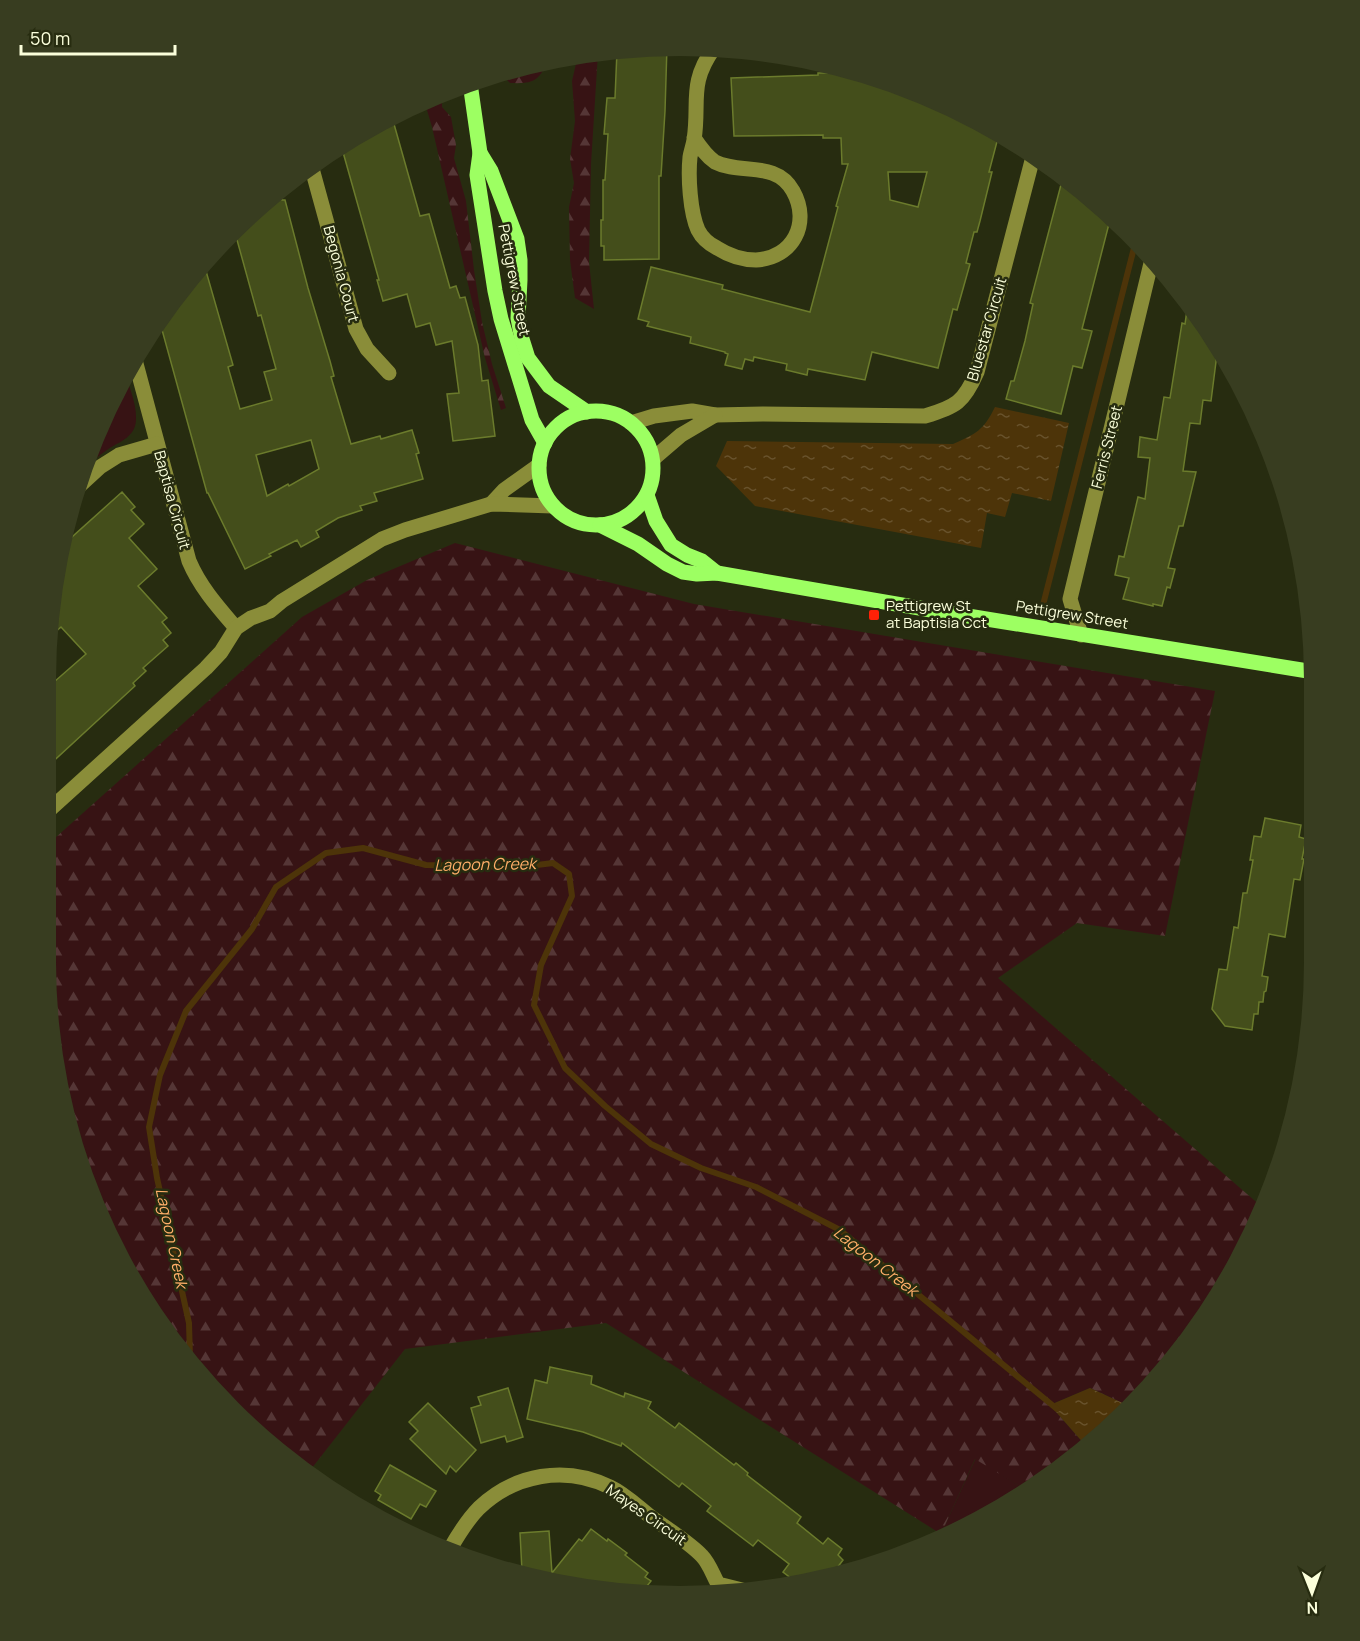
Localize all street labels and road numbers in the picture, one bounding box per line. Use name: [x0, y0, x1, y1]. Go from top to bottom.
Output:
street label: Pettigrew Street: [493, 222, 536, 338]
street label: Begonia Court: [318, 223, 364, 325]
street label: Bluestar Circuit: [962, 274, 1011, 383]
street label: Ferris Street: [1086, 403, 1127, 491]
street label: Baptisa Circuit: [149, 448, 196, 552]
street label: Pettigrew Street: [1014, 595, 1130, 634]
street label: Mayes Circuit: [602, 1479, 691, 1550]

